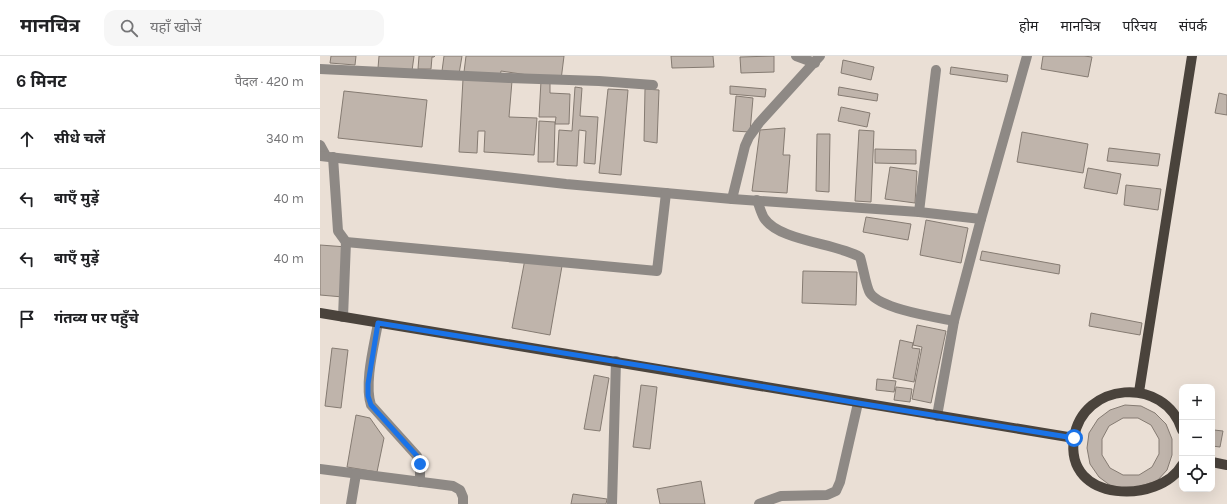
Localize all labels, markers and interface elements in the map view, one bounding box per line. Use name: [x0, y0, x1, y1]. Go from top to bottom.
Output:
search box: [104, 10, 384, 46]
text: मानचित्र: [20, 15, 80, 37]
icon: search: [118, 17, 140, 39]
text: यहाँ खोजें: [150, 18, 201, 36]
text: होम: [1019, 18, 1038, 35]
text: मानचित्र: [1060, 18, 1101, 35]
text: परिचय: [1123, 18, 1157, 35]
text: संपर्क: [1179, 18, 1207, 35]
text: 6 मिनट: [16, 71, 66, 91]
text: पैदल · 420 m: [235, 74, 304, 89]
icon: ahead: [16, 128, 38, 150]
text: सीधे चलें: [54, 129, 105, 147]
text: 340 m: [266, 131, 304, 146]
icon: left: [16, 188, 38, 210]
text: बाएँ मुड़ें: [54, 189, 99, 207]
text: 40 m: [274, 191, 304, 206]
icon: left: [16, 248, 38, 270]
text: बाएँ मुड़ें: [54, 249, 99, 267]
text: 40 m: [274, 251, 304, 266]
icon: arrive: [16, 308, 38, 330]
text: गंतव्य पर पहुँचे: [54, 309, 139, 327]
map controls: [1179, 384, 1215, 492]
button: +: [1179, 384, 1215, 420]
button: −: [1179, 420, 1215, 456]
route start: [1065, 429, 1083, 447]
route end: [411, 455, 429, 473]
button: locate: [1179, 456, 1215, 492]

